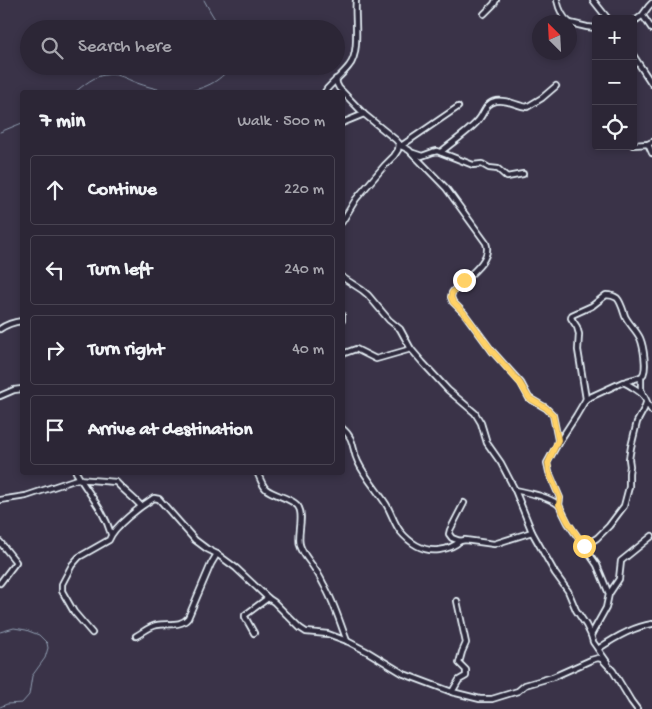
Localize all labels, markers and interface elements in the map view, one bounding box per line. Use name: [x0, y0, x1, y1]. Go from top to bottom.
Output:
north arrow: [532, 15, 577, 60]
map controls: [592, 15, 637, 150]
button: +: [592, 15, 637, 60]
search box: [20, 20, 345, 75]
icon: search: [38, 34, 66, 62]
text: Search here: [78, 36, 172, 59]
button: −: [592, 60, 637, 105]
button: locate: [592, 105, 637, 150]
text: 7 min: [40, 110, 85, 135]
text: Walk · 500 m: [238, 113, 325, 132]
icon: ahead: [41, 176, 69, 204]
text: Continue: [88, 179, 157, 202]
text: 220 m: [284, 181, 324, 200]
icon: left: [41, 256, 69, 284]
text: Turn left: [88, 259, 152, 282]
text: 240 m: [284, 261, 324, 280]
route end: [453, 269, 476, 292]
icon: right: [41, 336, 69, 364]
text: Turn right: [88, 339, 164, 362]
text: 40 m: [292, 341, 324, 360]
icon: arrive: [41, 416, 69, 444]
text: Arrive at destination: [88, 419, 252, 442]
route start: [573, 535, 596, 558]

